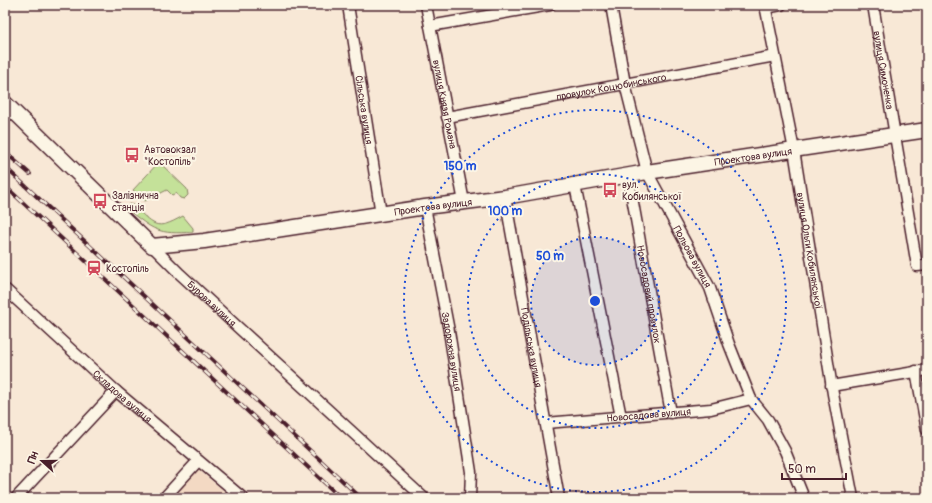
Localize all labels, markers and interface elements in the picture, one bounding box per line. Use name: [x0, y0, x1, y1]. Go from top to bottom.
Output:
street label: вулиця Симоненка: [870, 30, 896, 111]
street label: вулиця Князя Романа: [430, 59, 459, 150]
street label: провулок Коцюбинського: [555, 71, 668, 104]
street label: Сільська вулиця: [352, 75, 375, 145]
place label: Автовокзал "Костопіль": [144, 144, 196, 168]
street label: Проектова вулиця: [714, 145, 793, 169]
bus stop icon: Автовокзал "Костопіль": [123, 146, 141, 164]
text: 150 m: [444, 159, 477, 174]
place label: вул. Кобилянської: [622, 179, 682, 203]
bus stop icon: вул. Кобилянської: [601, 181, 619, 199]
place label: Залізнична станція: [112, 190, 159, 214]
bus stop icon: Залізнична станція: [91, 192, 109, 210]
street label: вулиця Ольги Кобилянської: [794, 192, 824, 310]
street label: Проектова вулиця: [394, 196, 473, 219]
text: 100 m: [488, 204, 523, 219]
street label: Польова вулиця: [670, 224, 714, 290]
street label: Новосадовий провулок: [634, 244, 663, 344]
text: 50 m: [536, 249, 564, 264]
station icon: Костопіль: [85, 259, 103, 277]
place label: Костопіль: [106, 263, 150, 275]
street label: Бурова вулиця: [184, 279, 238, 330]
centre of rings: [588, 294, 602, 308]
street label: Подільська вулиця: [518, 307, 544, 389]
street label: Задорожна вулиця: [438, 311, 463, 392]
street label: Складова вулиця: [90, 368, 154, 426]
street label: Новосадова вулиця: [606, 406, 692, 425]
north arrow: [22, 441, 62, 481]
text: Пн: [25, 449, 42, 466]
scale bar: [782, 455, 846, 481]
text: 50 m: [788, 462, 816, 477]

